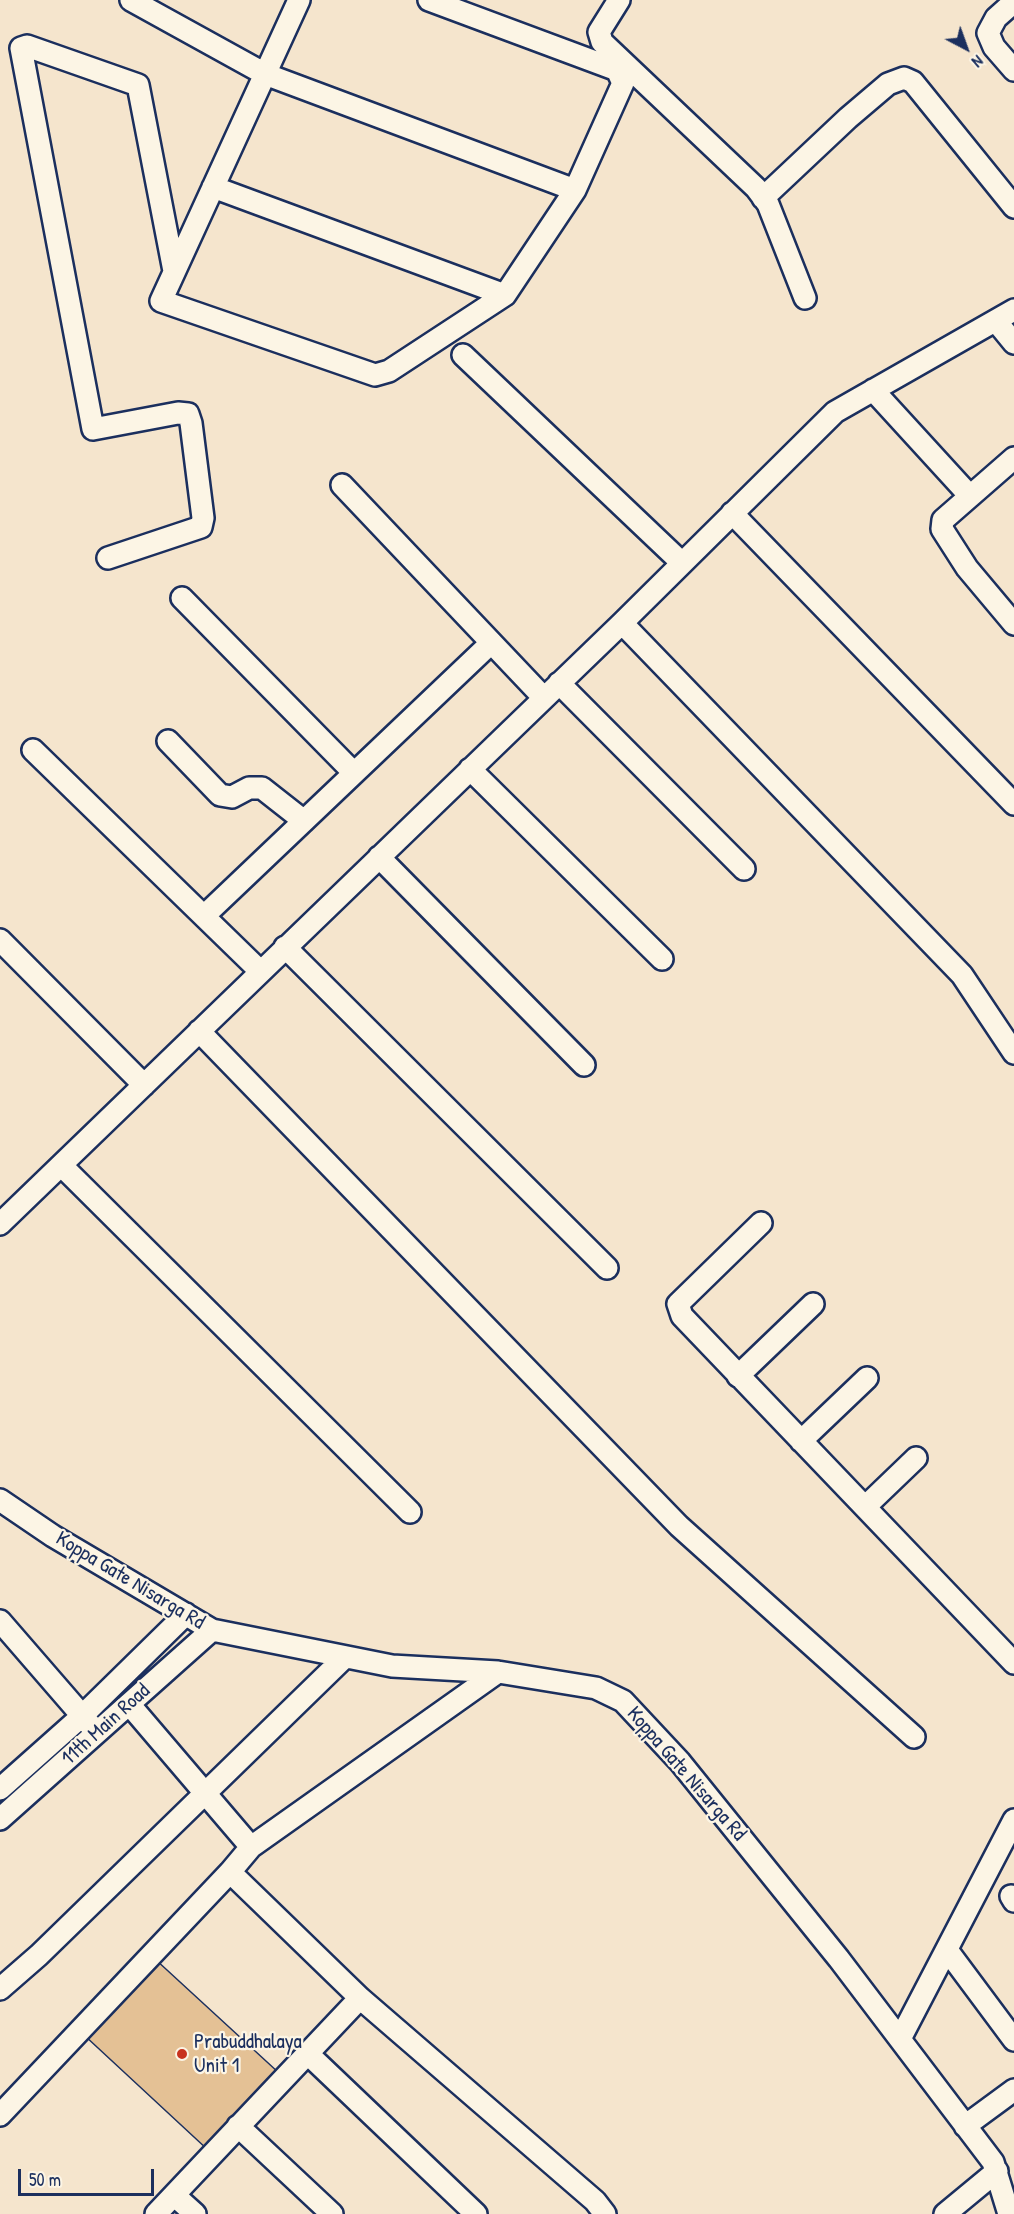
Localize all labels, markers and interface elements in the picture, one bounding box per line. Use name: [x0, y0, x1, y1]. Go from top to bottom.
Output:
north arrow: [936, 18, 996, 78]
text: N: [967, 50, 988, 73]
street label: Koppa Gate Nisarga Rd: [51, 1527, 209, 1635]
street label: 11th Main Road: [57, 1679, 155, 1771]
street label: Koppa Gate Nisarga Rd: [621, 1702, 751, 1846]
place label: Prabuddhalaya Unit 1: [194, 2029, 302, 2079]
marker: Prabuddhalaya Unit 1: [175, 2047, 189, 2061]
scale bar: [21, 2157, 158, 2195]
text: 50 m: [29, 2167, 61, 2192]

